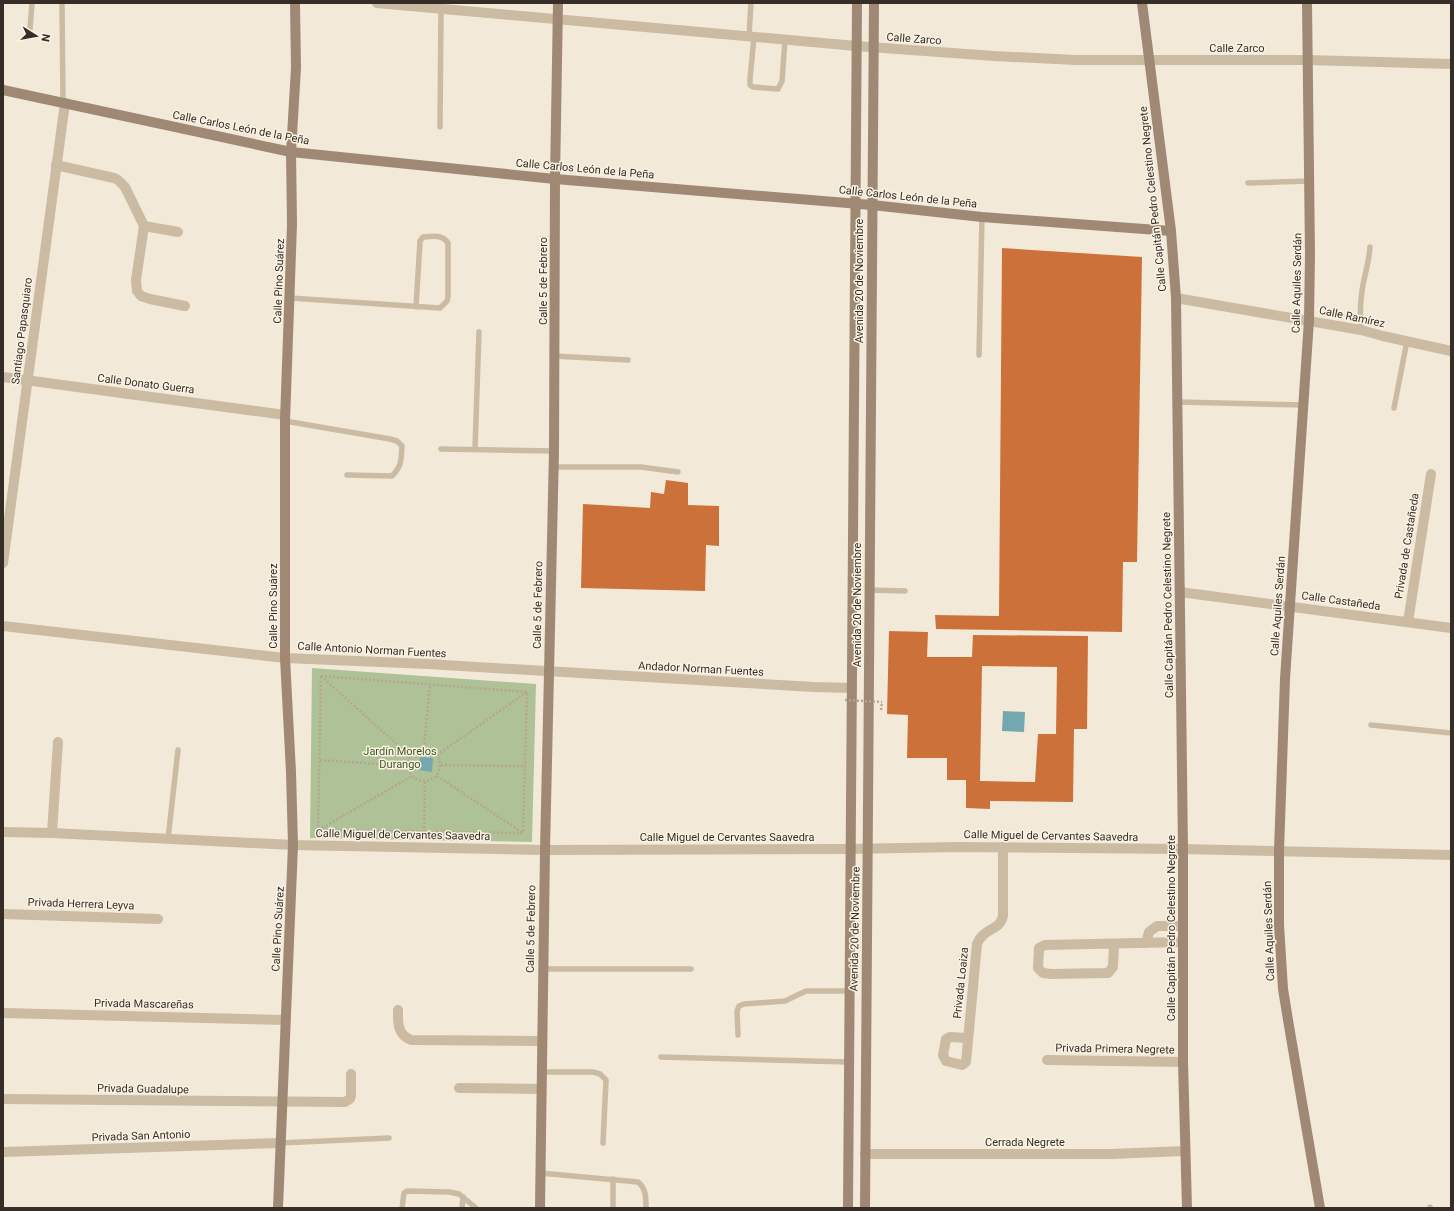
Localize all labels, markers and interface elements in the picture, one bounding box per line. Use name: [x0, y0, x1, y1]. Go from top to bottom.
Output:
north arrow: [16, 16, 56, 56]
street label: Calle Zarco: [886, 31, 942, 47]
text: N: [38, 33, 52, 43]
street label: Calle Zarco: [1209, 42, 1265, 55]
street label: Calle Capitán Pedro Celestino Negrete: [1137, 106, 1169, 292]
street label: Calle Carlos León de la Peña: [172, 108, 310, 148]
street label: Calle Carlos León de la Peña: [515, 156, 655, 182]
street label: Calle Carlos León de la Peña: [838, 183, 978, 211]
street label: Avenida 20 de Noviembre: [853, 218, 866, 343]
street label: Calle Aquiles Serdán: [1290, 233, 1304, 333]
street label: Calle 5 de Febrero: [537, 237, 550, 325]
street label: Calle Pino Suárez: [271, 238, 287, 324]
street label: Santiago Papasquiaro: [9, 277, 35, 385]
street label: Calle Ramírez: [1318, 304, 1387, 330]
street label: Calle Donato Guerra: [97, 372, 195, 396]
street label: Privada de Castañeda: [1392, 492, 1422, 600]
street label: Calle Capitán Pedro Celestino Negrete: [1160, 512, 1176, 698]
street label: Avenida 20 de Noviembre: [851, 542, 864, 667]
street label: Calle Aquiles Serdán: [1268, 555, 1288, 657]
street label: Calle 5 de Febrero: [531, 561, 545, 649]
street label: Calle Pino Suárez: [267, 563, 280, 649]
street label: Calle Castañeda: [1301, 589, 1381, 613]
street label: Calle Antonio Norman Fuentes: [297, 640, 447, 660]
street label: Andador Norman Fuentes: [638, 659, 764, 679]
park label: Jardín Morelos Durango: [363, 745, 437, 771]
street label: Calle Miguel de Cervantes Saavedra: [316, 827, 490, 843]
street label: Calle Miguel de Cervantes Saavedra: [964, 828, 1138, 844]
street label: Calle Miguel de Cervantes Saavedra: [640, 831, 814, 844]
street label: Calle Capitán Pedro Celestino Negrete: [1165, 835, 1178, 1021]
street label: Avenida 20 de Noviembre: [847, 866, 863, 991]
street label: Calle Aquiles Serdán: [1261, 881, 1277, 981]
street label: Calle 5 de Febrero: [524, 885, 538, 973]
street label: Calle Pino Suárez: [269, 886, 287, 972]
street label: Privada Herrera Leyva: [27, 896, 135, 912]
street label: Privada Loaiza: [951, 947, 971, 1019]
street label: Privada Mascareñas: [94, 997, 194, 1011]
street label: Privada Primera Negrete: [1055, 1041, 1175, 1057]
street label: Privada Guadalupe: [97, 1082, 189, 1096]
street label: Privada San Antonio: [91, 1128, 191, 1144]
street label: Cerrada Negrete: [985, 1136, 1065, 1149]

